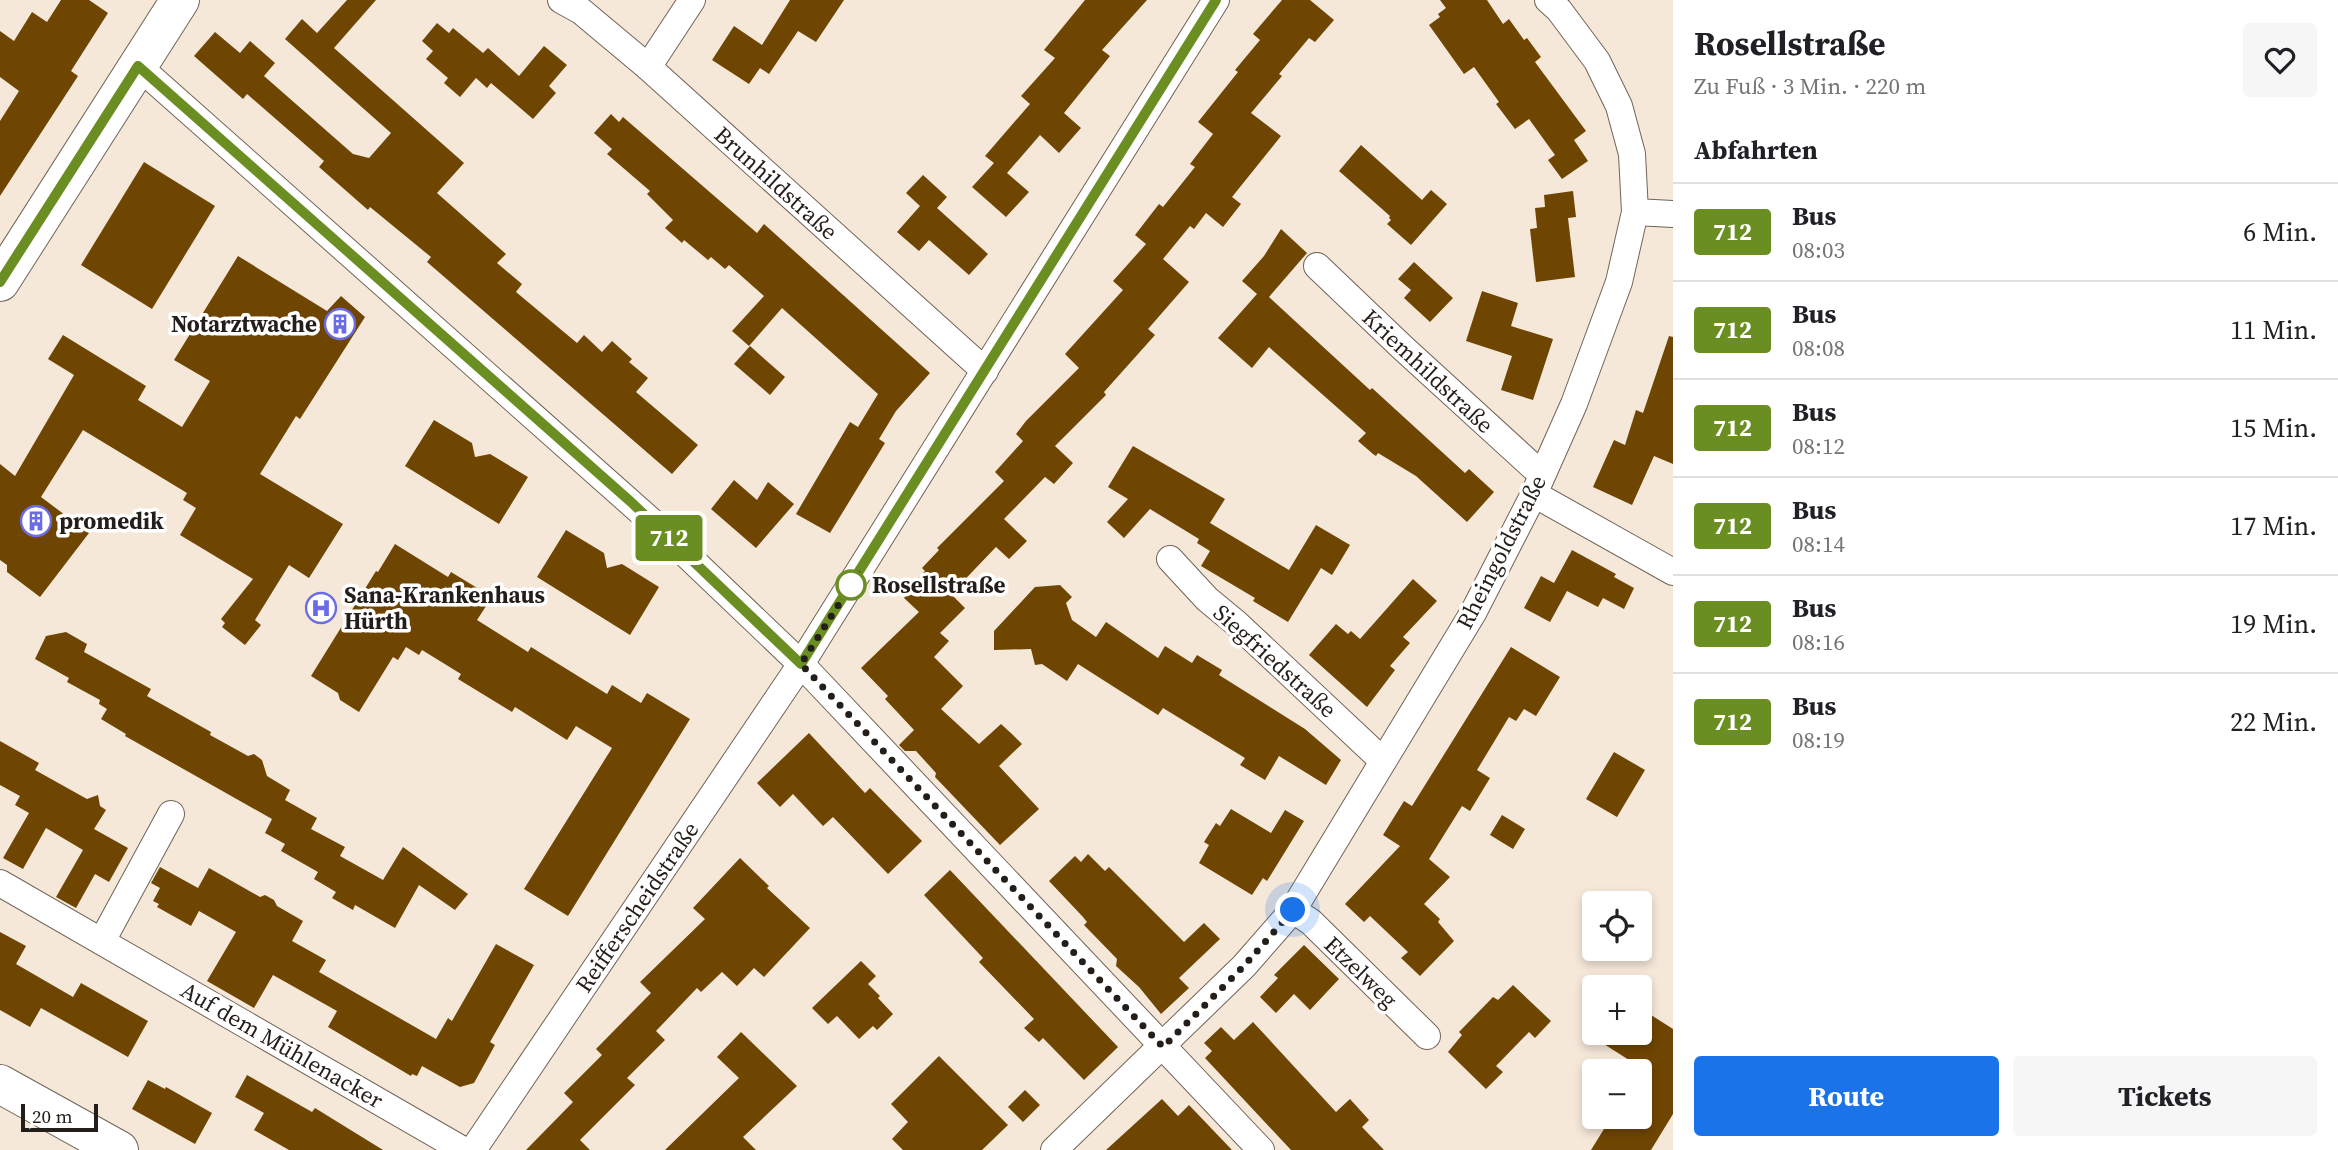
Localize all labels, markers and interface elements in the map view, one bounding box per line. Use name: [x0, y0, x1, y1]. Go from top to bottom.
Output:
text: Rosellstraße: [1694, 21, 1885, 66]
button: heart: [2243, 23, 2317, 97]
text: Zu Fuß · 3 Min. · 220 m: [1694, 70, 1926, 102]
street label: Brunhildstraße: [707, 119, 845, 247]
text: Abfahrten: [1694, 132, 1818, 168]
text: Bus: [1792, 198, 1836, 234]
text: 6 Min.: [2243, 214, 2317, 250]
text: 712: [1713, 215, 1752, 248]
text: 08:03: [1792, 234, 1845, 266]
text: Bus: [1792, 296, 1836, 332]
street label: Kriemhildstraße: [1355, 302, 1501, 440]
building icon: Notarztwache: [323, 307, 357, 341]
place label: Notarztwache: [171, 308, 317, 340]
text: 11 Min.: [2230, 312, 2317, 348]
text: 712: [1713, 313, 1752, 346]
text: 08:08: [1792, 332, 1845, 364]
text: Bus: [1792, 394, 1836, 430]
text: 15 Min.: [2230, 410, 2317, 446]
text: 712: [1713, 411, 1752, 444]
text: 08:12: [1792, 430, 1845, 462]
street label: Rheingoldstraße: [1448, 469, 1554, 635]
text: Bus: [1792, 492, 1836, 528]
building icon: promedik: [19, 504, 53, 538]
place label: promedik: [59, 505, 164, 537]
text: 17 Min.: [2230, 508, 2317, 544]
text: 712: [1713, 509, 1752, 542]
line badge: 712: [629, 515, 709, 561]
text: 712: [649, 521, 689, 554]
text: 08:14: [1792, 528, 1845, 560]
place label: Rosellstraße: [872, 569, 1005, 601]
marker: Rosellstraße: [836, 570, 866, 600]
place label: Sana-Krankenhaus Hürth: [344, 579, 545, 637]
text: Bus: [1792, 590, 1836, 626]
hospital icon: Sana-Krankenhaus Hürth: [304, 591, 338, 625]
street label: Siegfriedstraße: [1206, 597, 1344, 725]
text: 19 Min.: [2230, 606, 2317, 642]
text: 712: [1713, 607, 1752, 640]
text: 08:16: [1792, 626, 1845, 658]
text: Bus: [1792, 688, 1836, 724]
text: 22 Min.: [2230, 704, 2317, 740]
text: 712: [1713, 705, 1752, 738]
text: 08:19: [1792, 724, 1845, 756]
street label: Reifferscheidstraße: [568, 815, 706, 999]
map controls: [1582, 891, 1652, 1129]
button: locate: [1582, 891, 1652, 961]
your location: [1275, 892, 1310, 927]
street label: Etzelweg: [1317, 929, 1405, 1015]
street label: Auf dem Mühlenacker: [175, 974, 389, 1116]
button: +: [1582, 975, 1652, 1045]
button: Route: [1694, 1056, 1999, 1136]
button: Tickets: [2013, 1056, 2317, 1136]
button: −: [1582, 1059, 1652, 1129]
scale bar: [21, 1101, 98, 1133]
text: 20 m: [32, 1103, 73, 1129]

